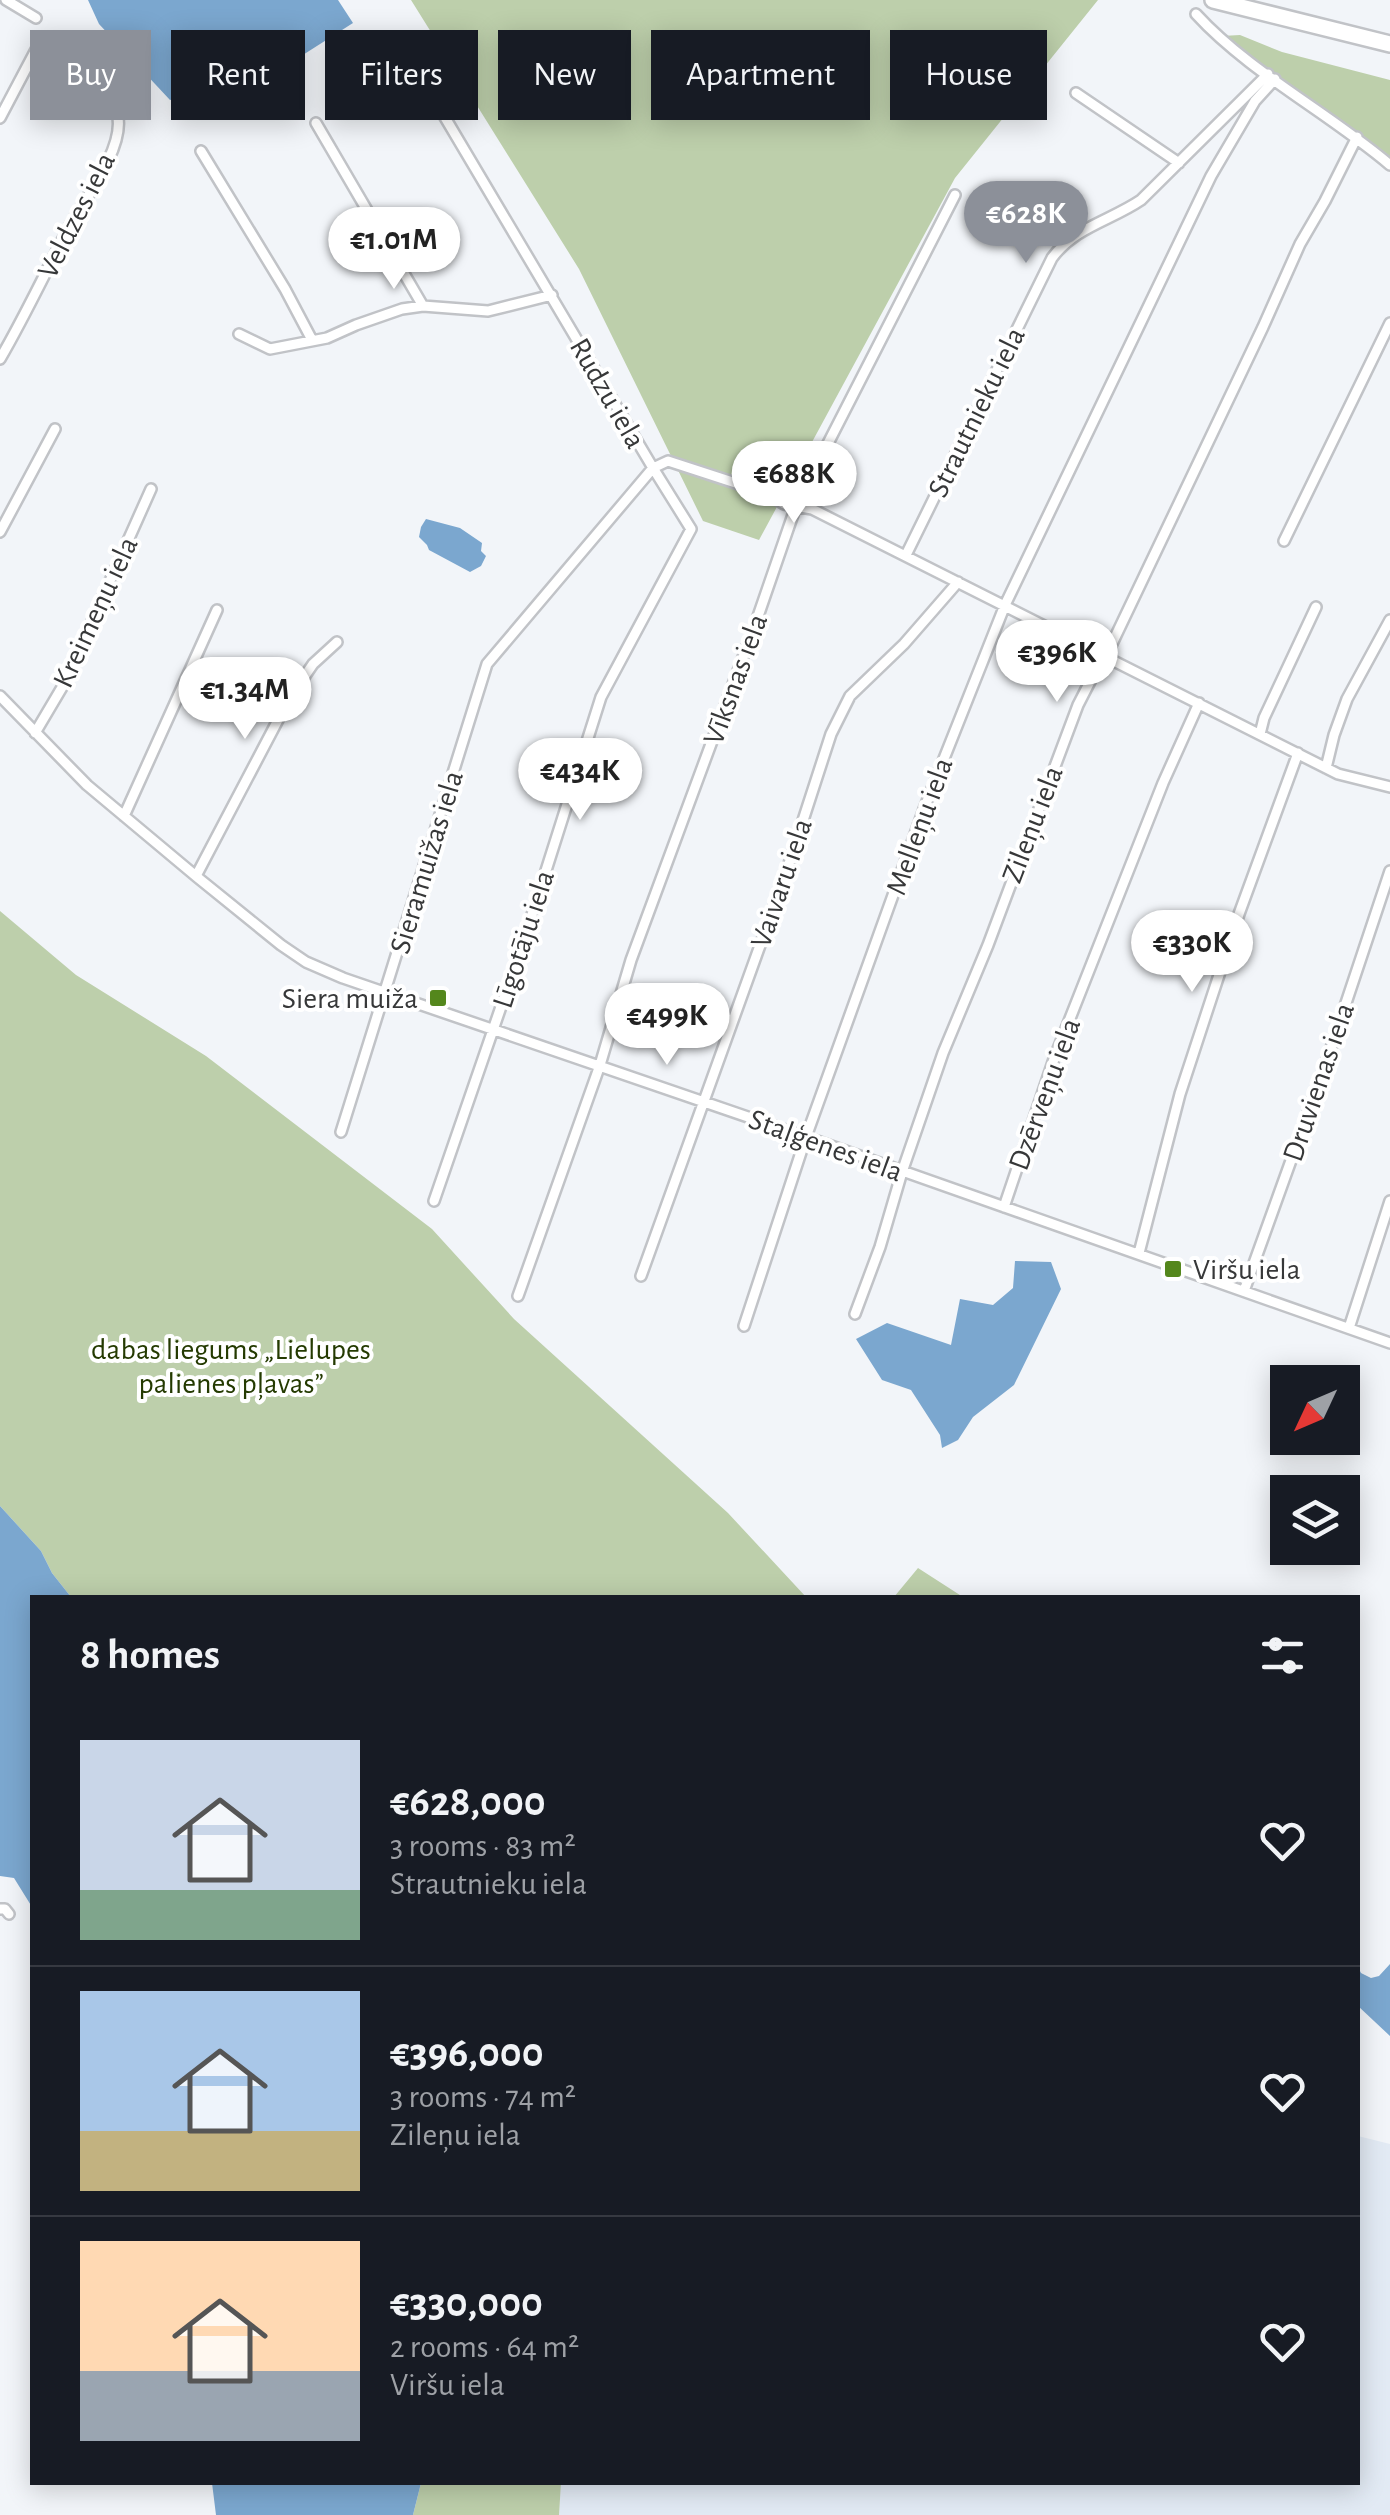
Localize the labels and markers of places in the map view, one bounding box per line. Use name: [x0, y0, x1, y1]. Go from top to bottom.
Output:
pin: €628K: [956, 181, 1096, 266]
pin: €1.01M: [313, 207, 475, 292]
pin: €688K: [724, 441, 864, 526]
pin: €396K: [987, 620, 1127, 705]
pin: €1.34M: [164, 657, 326, 742]
pin: €434K: [510, 738, 650, 823]
pin: €330K: [1122, 910, 1262, 995]
pin: €499K: [597, 983, 737, 1068]
place label: Siera muiža: [282, 984, 418, 1014]
marker: Siera muiža: [427, 987, 449, 1009]
place label: Viršu iela: [1193, 1255, 1301, 1285]
marker: Viršu iela: [1162, 1258, 1184, 1280]

